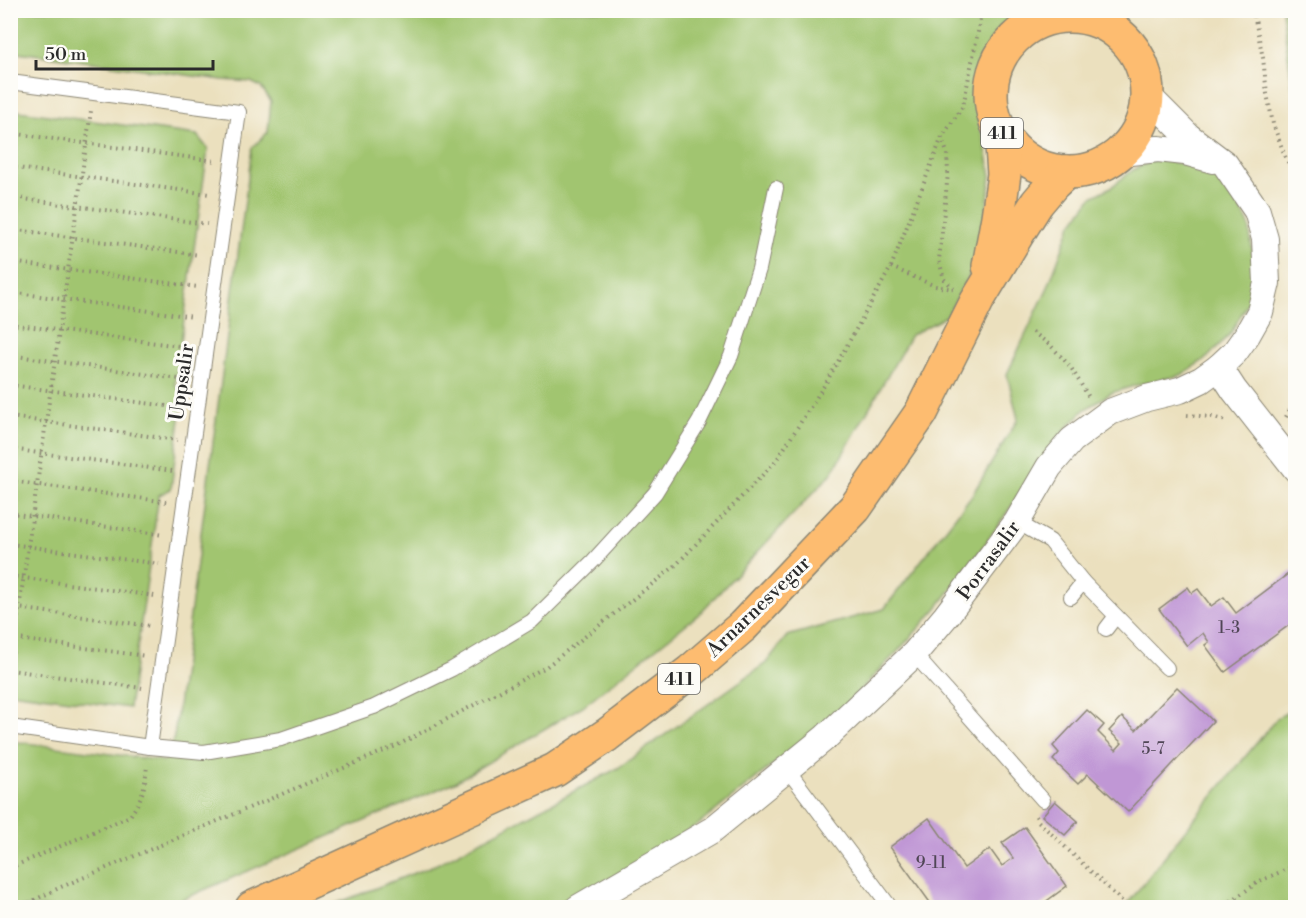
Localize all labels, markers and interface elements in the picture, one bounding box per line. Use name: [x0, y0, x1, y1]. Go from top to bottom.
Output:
scale bar: [36, 33, 213, 71]
text: 50 m: [45, 43, 87, 66]
road number: 411: [981, 118, 1023, 148]
street label: Uppsalir: [165, 342, 200, 422]
street label: Þorrasalir: [952, 516, 1027, 606]
street label: Arnarnesvegur: [701, 551, 817, 664]
house number: 1-3: [1218, 618, 1240, 638]
road number: 411: [658, 664, 700, 694]
house number: 5-7: [1141, 739, 1165, 759]
house number: 9-11: [916, 853, 946, 873]

